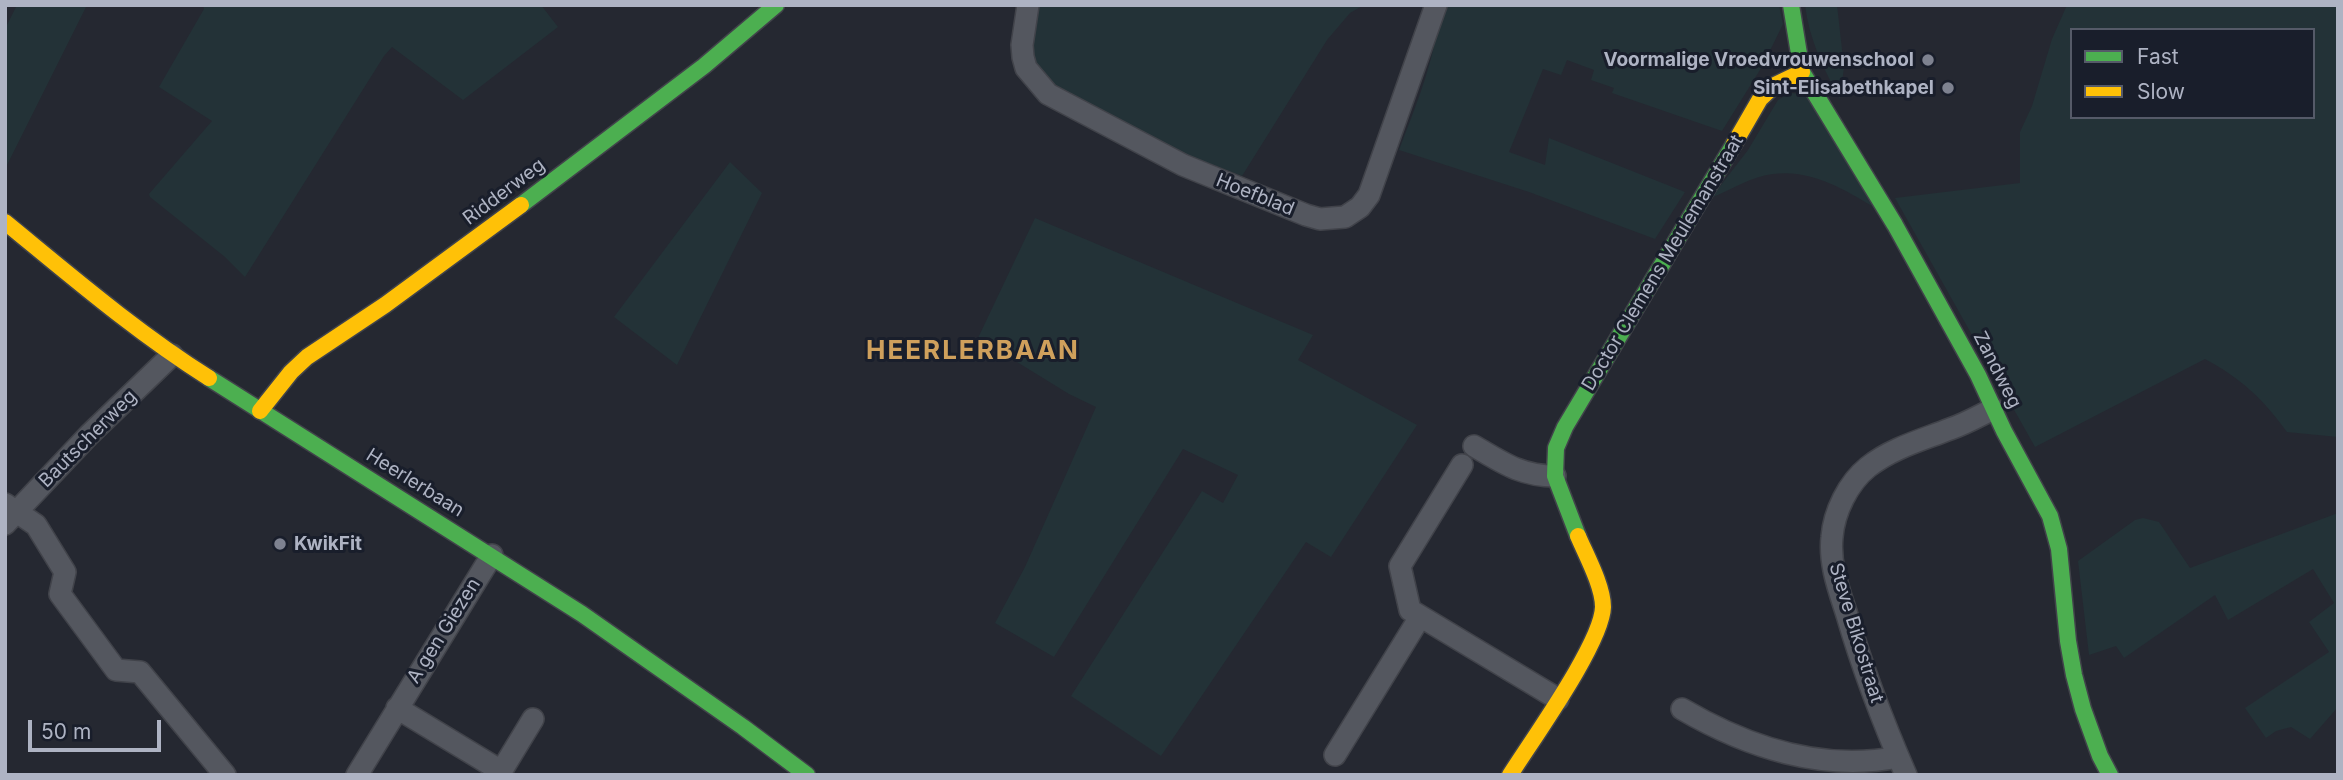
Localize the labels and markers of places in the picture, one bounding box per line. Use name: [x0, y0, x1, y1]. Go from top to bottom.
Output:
place label: Voormalige Vroedvrouwenschool: [1603, 49, 1914, 71]
marker: Voormalige Vroedvrouwenschool: [1920, 52, 1936, 68]
place label: Sint-Elisabethkapel: [1753, 77, 1934, 99]
marker: Sint-Elisabethkapel: [1940, 80, 1956, 96]
place label: KwikFit: [294, 533, 362, 555]
marker: KwikFit: [272, 536, 288, 552]

